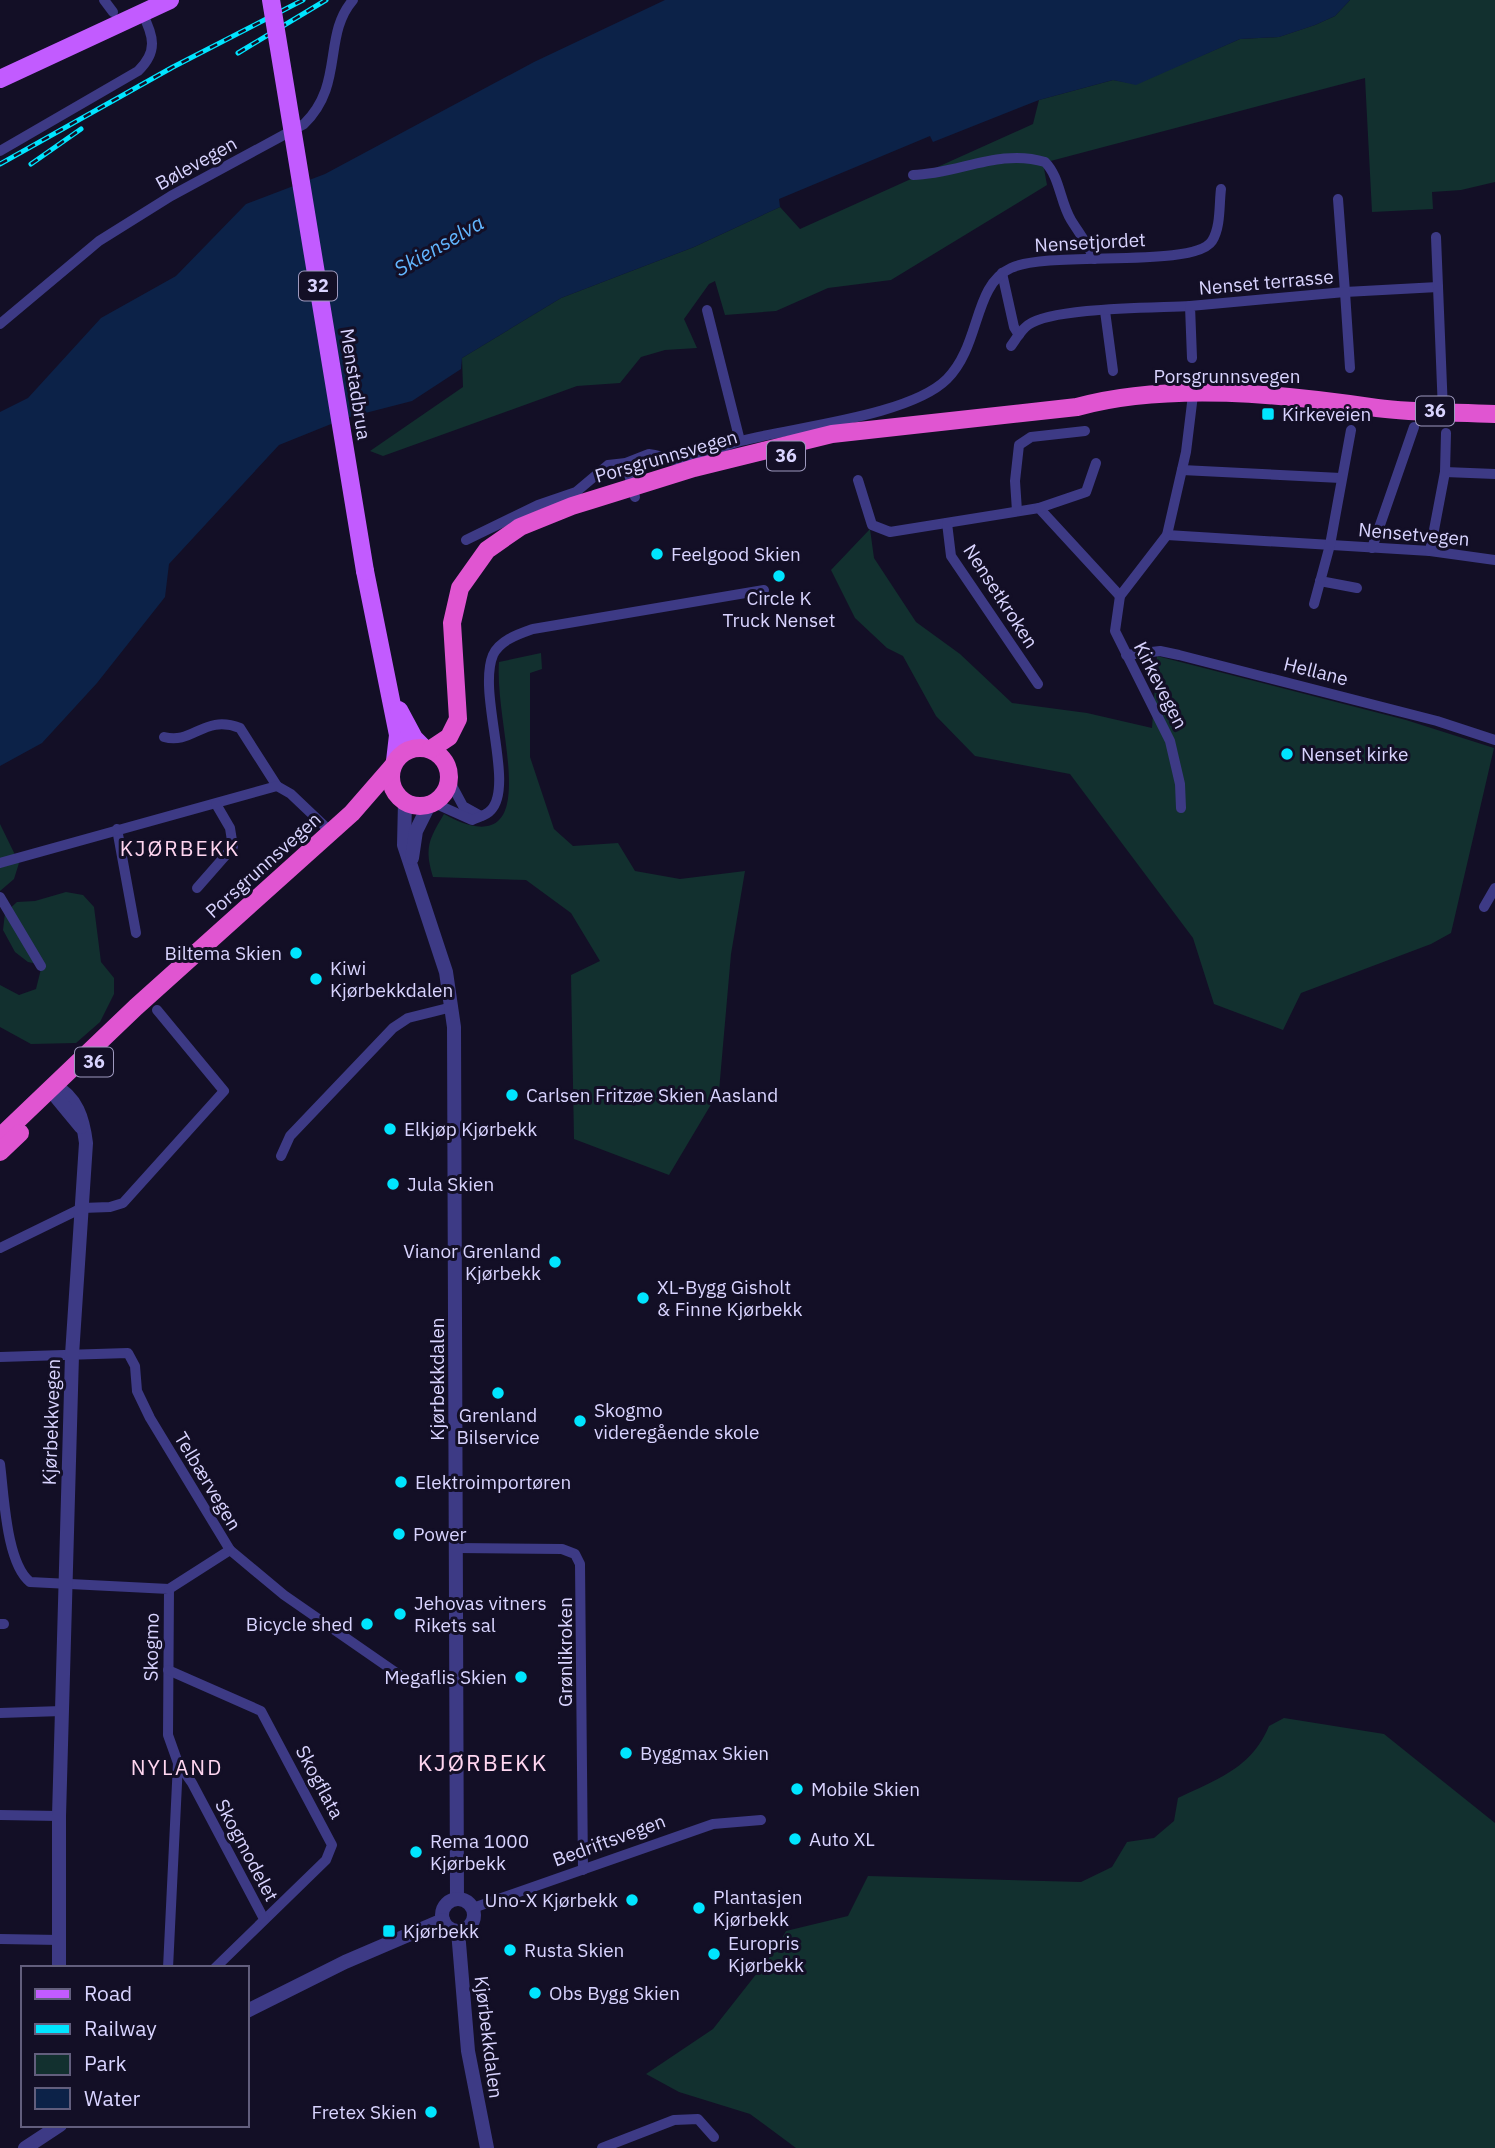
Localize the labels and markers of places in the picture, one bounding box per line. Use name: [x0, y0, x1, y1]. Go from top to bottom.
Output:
place label: Kirkeveien: [1282, 402, 1371, 426]
marker: Kirkeveien: [1260, 406, 1276, 422]
place label: Feelgood Skien: [671, 542, 801, 566]
marker: Feelgood Skien: [649, 546, 665, 562]
marker: Circle K Truck Nenset: [771, 568, 787, 584]
place label: Circle K Truck Nenset: [723, 586, 835, 632]
place label: Nenset kirke: [1301, 742, 1408, 766]
marker: Nenset kirke: [1279, 746, 1295, 762]
place label: Biltema Skien: [165, 941, 282, 965]
marker: Biltema Skien: [288, 945, 304, 961]
place label: Kiwi Kjørbekkdalen: [330, 956, 453, 1002]
marker: Kiwi Kjørbekkdalen: [308, 971, 324, 987]
place label: Carlsen Fritzøe Skien Aasland: [526, 1083, 778, 1107]
marker: Carlsen Fritzøe Skien Aasland: [504, 1087, 520, 1103]
place label: Elkjøp Kjørbekk: [404, 1117, 537, 1141]
marker: Elkjøp Kjørbekk: [382, 1121, 398, 1137]
place label: Jula Skien: [407, 1172, 494, 1196]
marker: Jula Skien: [385, 1176, 401, 1192]
place label: Vianor Grenland Kjørbekk: [403, 1239, 541, 1285]
marker: Vianor Grenland Kjørbekk: [547, 1254, 563, 1270]
place label: XL-Bygg Gisholt & Finne Kjørbekk: [657, 1275, 803, 1321]
marker: XL-Bygg Gisholt & Finne Kjørbekk: [635, 1290, 651, 1306]
marker: Grenland Bilservice: [490, 1385, 506, 1401]
place label: Skogmo videregående skole: [594, 1398, 759, 1444]
place label: Grenland Bilservice: [456, 1403, 540, 1449]
marker: Skogmo videregående skole: [572, 1413, 588, 1429]
place label: Elektroimportøren: [415, 1470, 571, 1494]
marker: Elektroimportøren: [393, 1474, 409, 1490]
place label: Power: [413, 1522, 467, 1546]
marker: Power: [391, 1526, 407, 1542]
place label: Jehovas vitners Rikets sal: [414, 1591, 547, 1637]
marker: Jehovas vitners Rikets sal: [392, 1606, 408, 1622]
place label: Bicycle shed: [246, 1612, 353, 1636]
marker: Bicycle shed: [359, 1616, 375, 1632]
place label: Megaflis Skien: [384, 1665, 507, 1689]
marker: Megaflis Skien: [513, 1669, 529, 1685]
place label: Byggmax Skien: [640, 1741, 769, 1765]
marker: Byggmax Skien: [618, 1745, 634, 1761]
place label: Mobile Skien: [811, 1777, 920, 1801]
marker: Mobile Skien: [789, 1781, 805, 1797]
place label: Auto XL: [809, 1827, 875, 1851]
place label: Rema 1000 Kjørbekk: [430, 1829, 529, 1875]
marker: Auto XL: [787, 1831, 803, 1847]
marker: Rema 1000 Kjørbekk: [408, 1844, 424, 1860]
place label: Plantasjen Kjørbekk: [713, 1885, 803, 1931]
place label: Uno-X Kjørbekk: [485, 1888, 618, 1912]
marker: Uno-X Kjørbekk: [624, 1892, 640, 1908]
marker: Plantasjen Kjørbekk: [691, 1900, 707, 1916]
place label: Kjørbekk: [403, 1919, 479, 1943]
marker: Kjørbekk: [381, 1923, 397, 1939]
place label: Europris Kjørbekk: [728, 1931, 804, 1977]
place label: Rusta Skien: [524, 1938, 624, 1962]
marker: Rusta Skien: [502, 1942, 518, 1958]
marker: Europris Kjørbekk: [706, 1946, 722, 1962]
place label: Obs Bygg Skien: [549, 1981, 680, 2005]
marker: Obs Bygg Skien: [527, 1985, 543, 2001]
place label: Fretex Skien: [312, 2100, 417, 2124]
marker: Fretex Skien: [423, 2104, 439, 2120]

